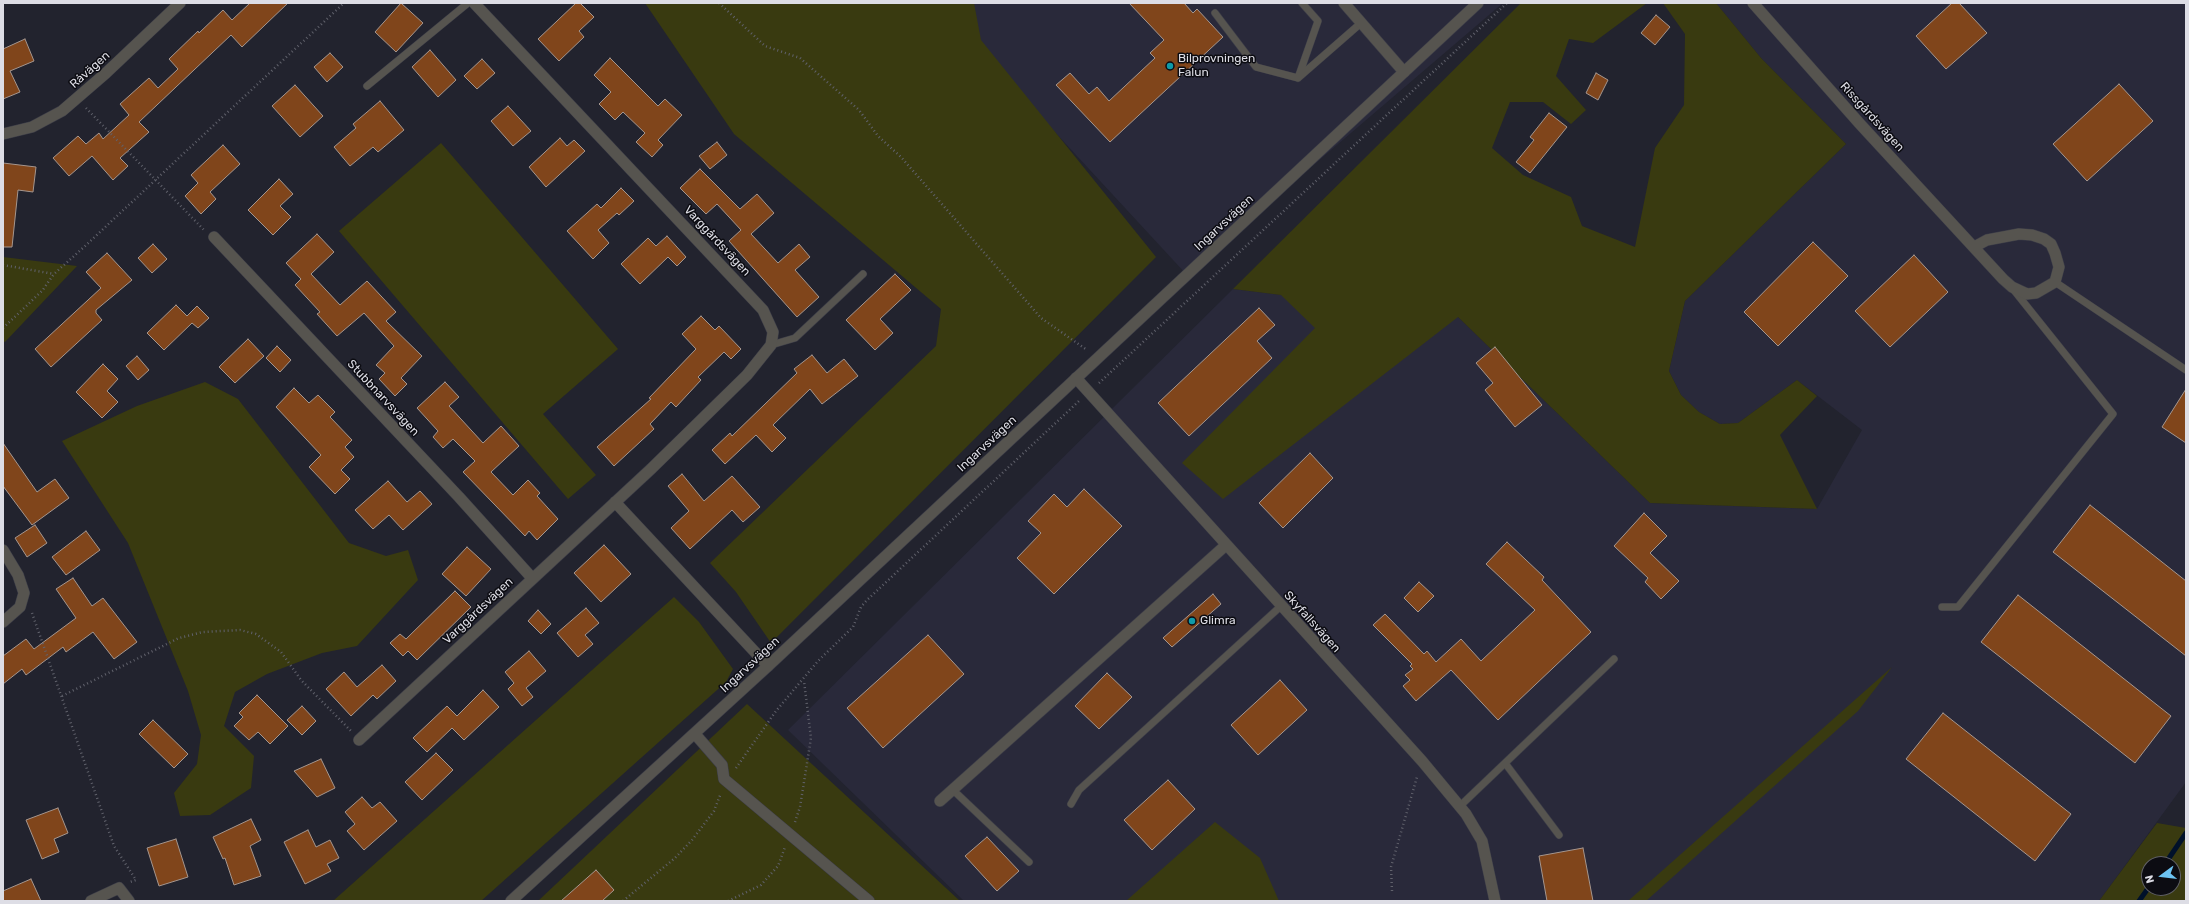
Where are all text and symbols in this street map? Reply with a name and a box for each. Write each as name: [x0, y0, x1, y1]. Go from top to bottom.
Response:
street label: Råvägen: [67, 48, 113, 92]
place label: Bilprovningen Falun: [1178, 52, 1255, 80]
marker: Bilprovningen Falun: [1165, 61, 1175, 71]
street label: Rissgårdsvägen: [1837, 79, 1907, 155]
street label: Ingarvsvägen: [1192, 192, 1256, 254]
street label: Varggårdsvägen: [681, 203, 753, 279]
street label: Stubbnarvsvägen: [344, 357, 422, 439]
street label: Ingarvsvägen: [955, 413, 1019, 475]
street label: Varggårdsvägen: [440, 575, 516, 647]
street label: Skyfallsvägen: [1281, 588, 1343, 656]
place label: Glimra: [1200, 614, 1236, 628]
marker: Glimra: [1187, 616, 1197, 626]
street label: Ingarvsvägen: [718, 634, 782, 696]
north arrow: [2141, 856, 2181, 896]
text: N: [2143, 873, 2157, 884]

